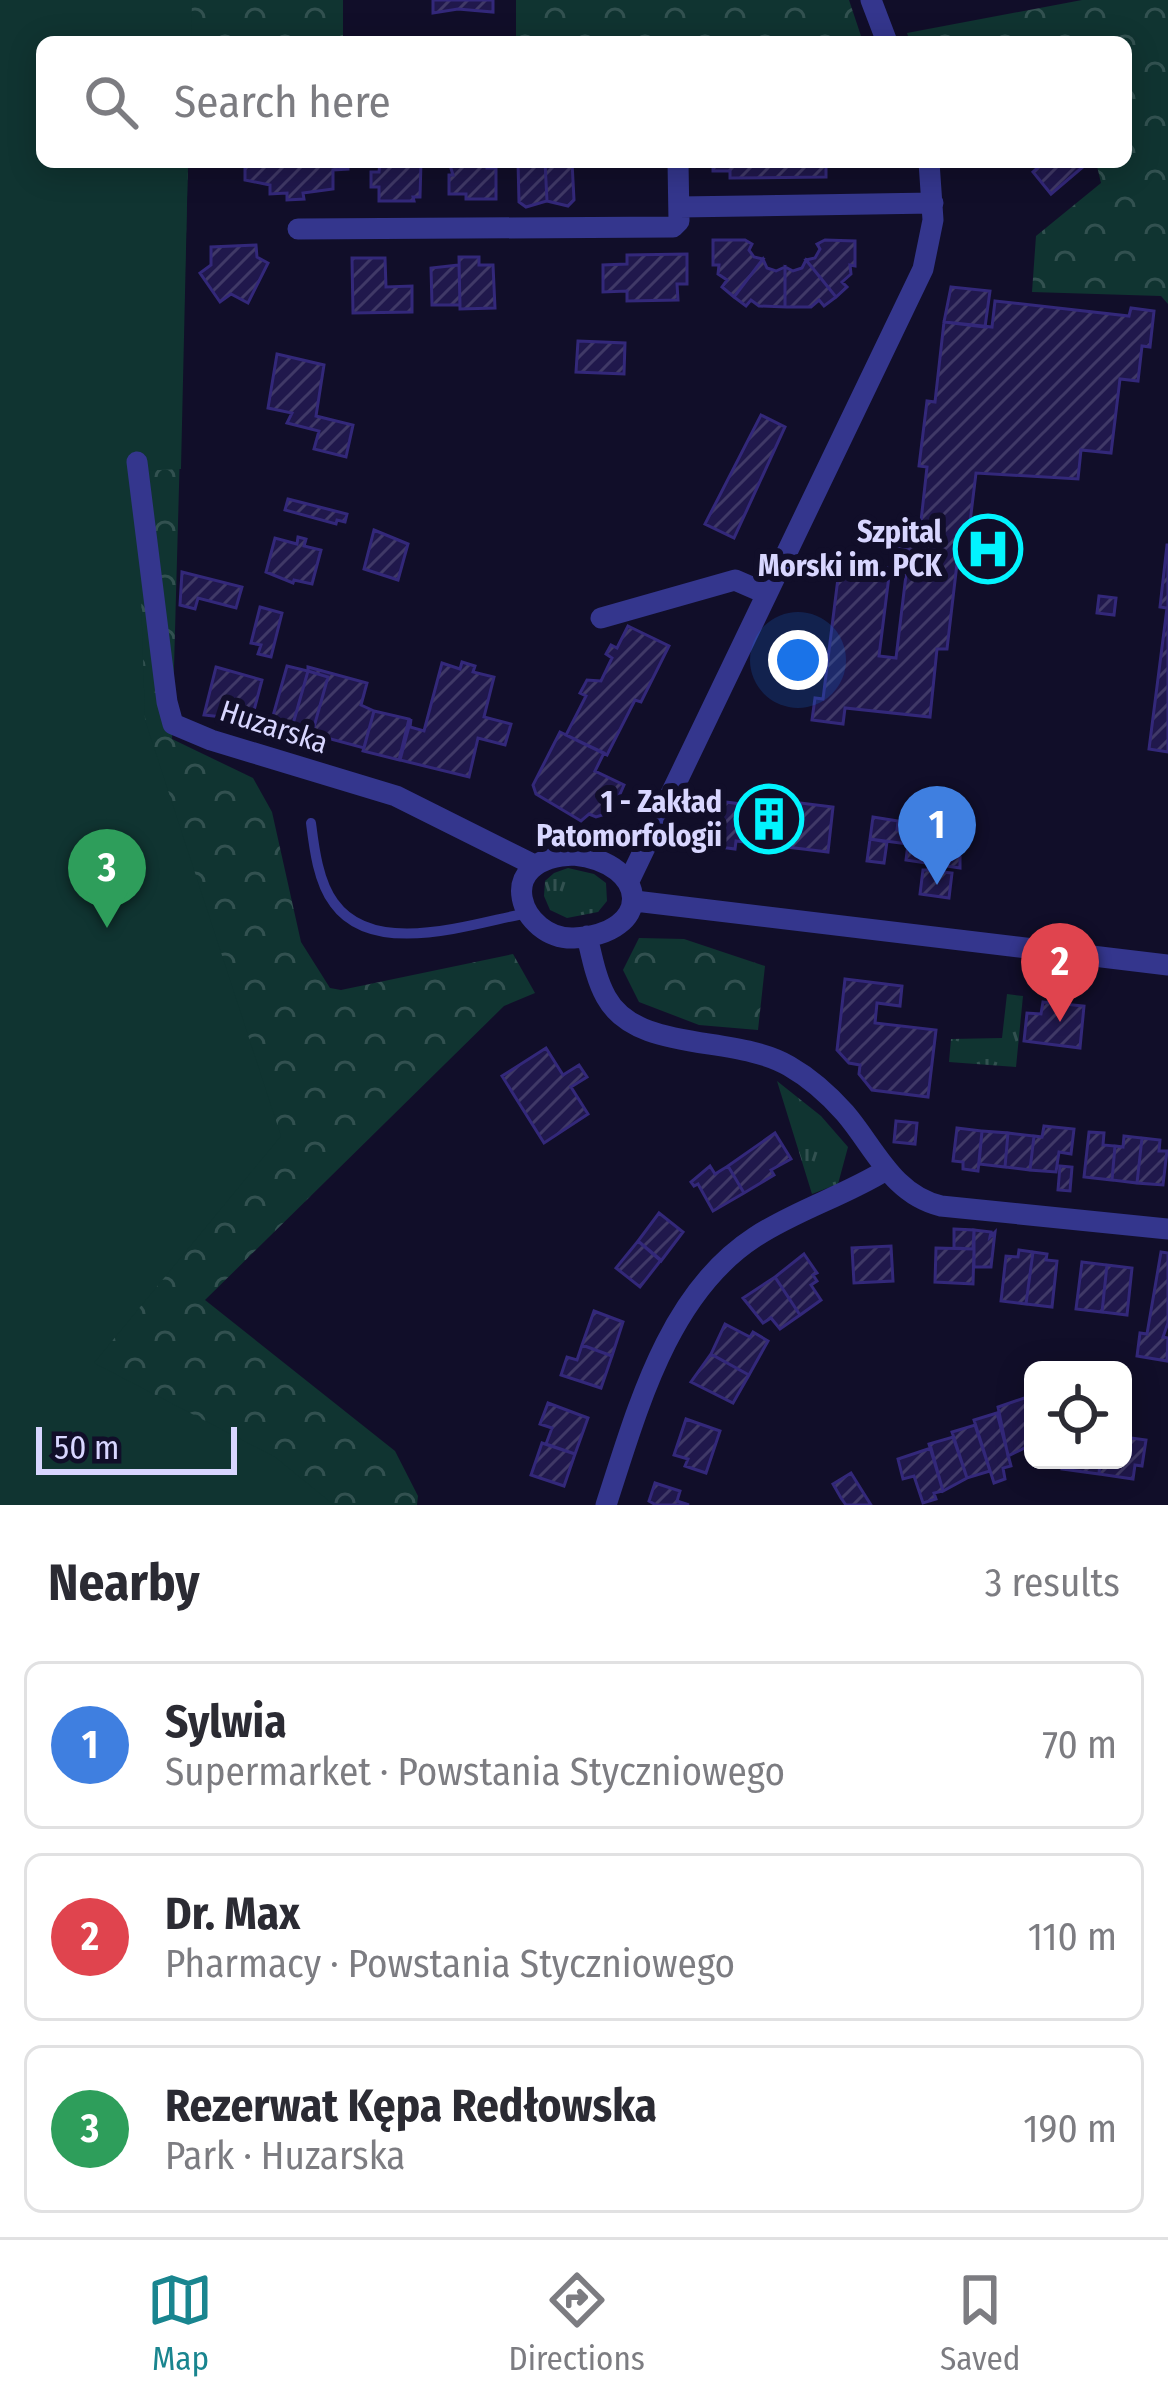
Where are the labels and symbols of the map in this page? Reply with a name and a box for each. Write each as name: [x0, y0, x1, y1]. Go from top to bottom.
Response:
place label: Szpital Morski im. PCK: [758, 514, 943, 584]
hospital icon: Szpital Morski im. PCK: [953, 514, 1023, 584]
your location: [768, 630, 828, 690]
street label: Huzarska: [216, 693, 332, 761]
place label: 1 - Zakład Patomorfologii: [536, 784, 722, 854]
building icon: 1 - Zakład Patomorfologii: [734, 784, 804, 854]
pin: 1: [898, 786, 976, 885]
pin: 3: [68, 829, 146, 928]
pin: 2: [1021, 923, 1099, 1022]
scale bar: [36, 1421, 237, 1474]

